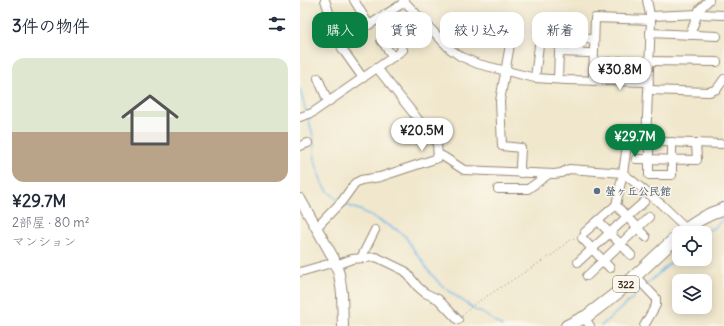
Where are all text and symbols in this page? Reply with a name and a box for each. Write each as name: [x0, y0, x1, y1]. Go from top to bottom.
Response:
chip: 購入: [312, 12, 368, 48]
chip: 賃貸: [376, 12, 432, 48]
chip: 絞り込み: [440, 12, 524, 48]
chip: 新着: [532, 12, 588, 48]
icon: filters: [266, 13, 288, 35]
text: 3件の物件: [12, 15, 90, 37]
pin: ¥30.8M: [587, 57, 653, 91]
text: ¥30.8M: [598, 61, 642, 78]
icon: home: [114, 84, 186, 156]
pin: ¥20.5M: [389, 118, 455, 152]
text: ¥20.5M: [400, 122, 444, 139]
pin: ¥29.7M: [602, 124, 668, 158]
text: ¥29.7M: [614, 128, 656, 145]
place label: 螢ヶ丘公民館: [605, 184, 671, 198]
marker: 螢ヶ丘公民館: [592, 186, 602, 196]
text: ¥29.7M: [12, 190, 66, 212]
text: 2部屋 · 80 m²: [12, 214, 90, 231]
map controls: [672, 226, 712, 314]
button: locate: [672, 226, 712, 266]
text: マンション: [12, 233, 76, 250]
button: layers: [672, 274, 712, 314]
road number: 322: [613, 276, 639, 292]

